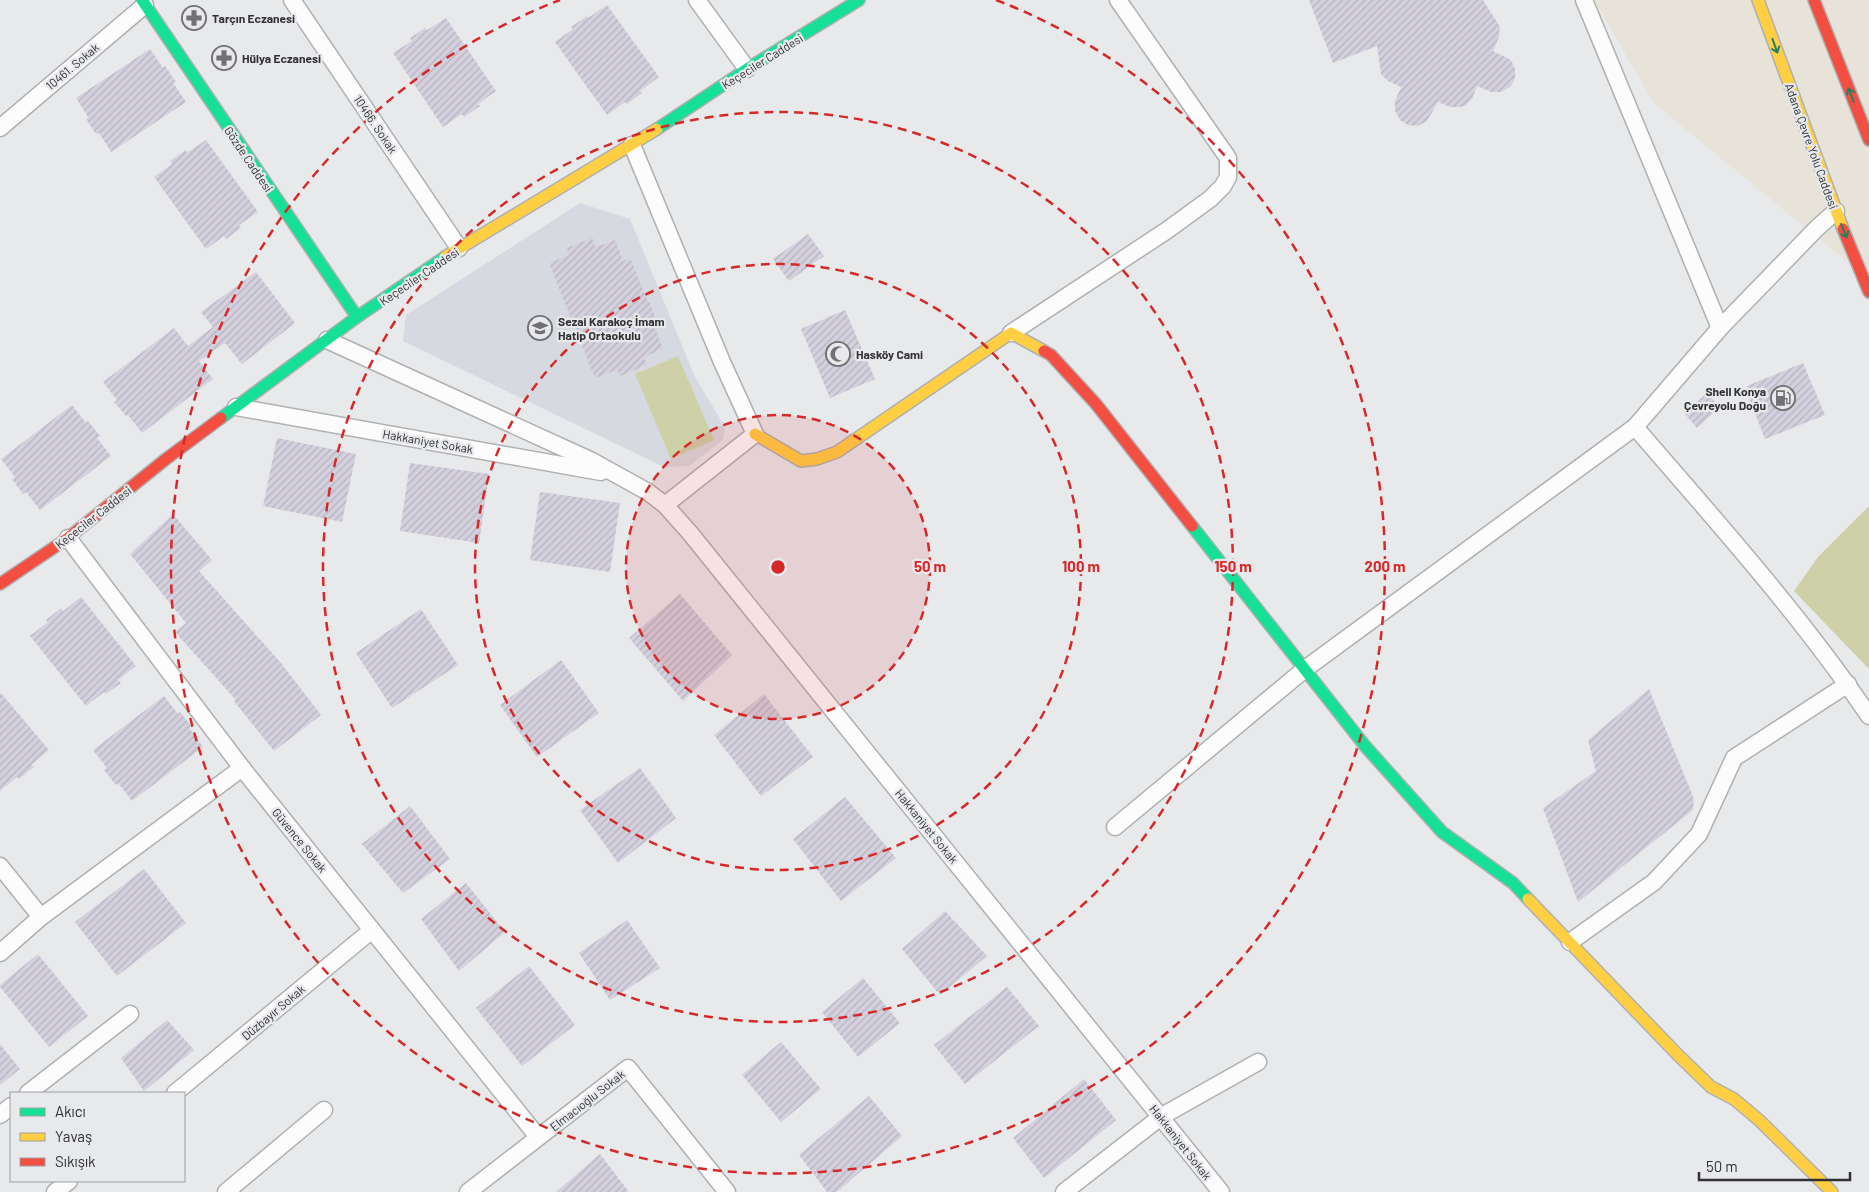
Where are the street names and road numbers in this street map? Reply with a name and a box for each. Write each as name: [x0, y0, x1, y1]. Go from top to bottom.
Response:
street label: Keçeciler Caddesi: [719, 30, 805, 92]
street label: 10461. Sokak: [43, 40, 101, 92]
street label: Adana Çevre Yolu Caddesi: [1783, 81, 1841, 211]
street label: 10466. Sokak: [351, 92, 401, 156]
street label: Gözde Caddesi: [222, 124, 276, 194]
street label: Keçeciler Caddesi: [377, 244, 461, 308]
street label: Hakkaniyet Sokak: [382, 426, 474, 456]
street label: Keçeciler Caddesi: [52, 483, 134, 551]
street label: Hakkaniyet Sokak: [893, 786, 961, 866]
street label: Güvence Sokak: [270, 805, 330, 875]
street label: Düzbayır Sokak: [239, 982, 307, 1042]
street label: Elmacıoğlu Sokak: [547, 1066, 627, 1134]
street label: Hakkaniyet Sokak: [1147, 1102, 1215, 1182]

